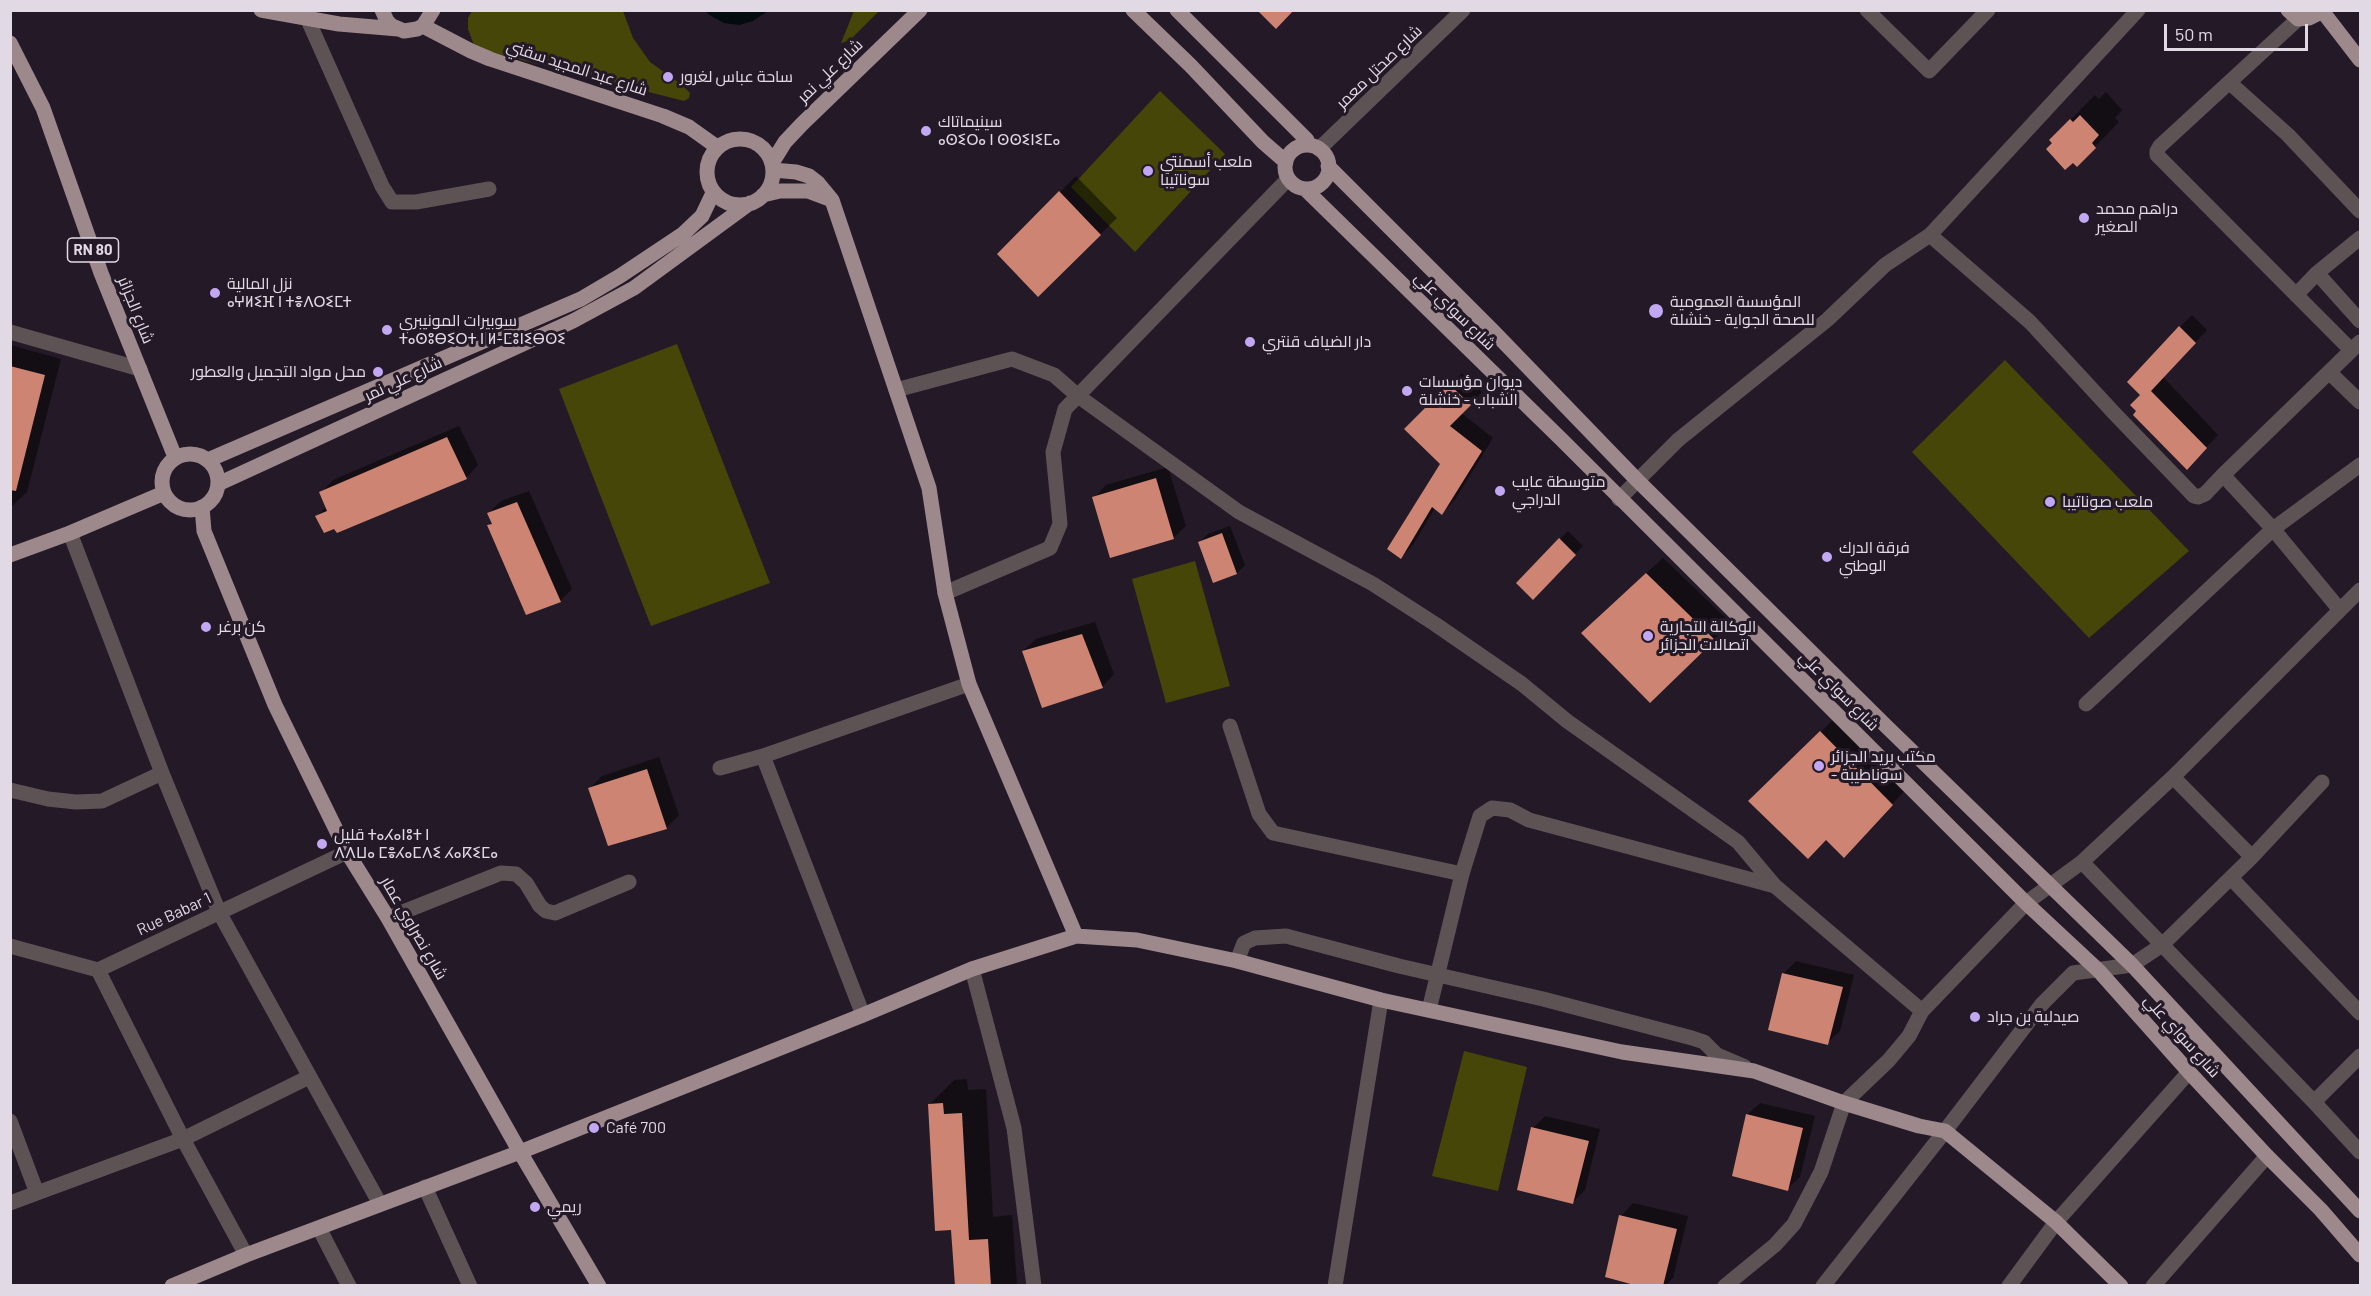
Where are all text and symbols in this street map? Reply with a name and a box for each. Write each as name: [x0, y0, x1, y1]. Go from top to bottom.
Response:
scale bar: [2167, 12, 2311, 50]
street label: شارع صحتل معمر: [1332, 21, 1426, 113]
text: 50 m: [2175, 23, 2213, 45]
street label: شارع علي نمر: [793, 35, 867, 107]
street label: شارع عبد المجيد سقني: [504, 36, 650, 100]
place label: ساحة عباس لغرور: [680, 67, 793, 87]
marker: ساحة عباس لغرور: [661, 70, 675, 84]
place label: سينيماتاك ⴰⵙⵉⵔⴰ ⵏ ⵙⵙⵉⵏⵉⵎⴰ: [938, 112, 1060, 150]
marker: سينيماتاك ⴰⵙⵉⵔⴰ ⵏ ⵙⵙⵉⵏⵉⵎⴰ: [919, 124, 933, 138]
place label: ملعب أسمنتي سوناتيبا: [1160, 152, 1252, 190]
marker: ملعب أسمنتي سوناتيبا: [1141, 164, 1155, 178]
place label: دراهم محمد الصغير: [2096, 199, 2178, 237]
marker: دراهم محمد الصغير: [2077, 211, 2091, 225]
road number: RN 80: [68, 238, 118, 262]
street label: شارع سواي علي: [1411, 268, 1499, 354]
street label: شارع الجزائر: [114, 274, 158, 346]
place label: نزل المالية ⴰⵖⵍⵉⴼ ⵏ ⵜⴻⴷⵔⵉⵎⵜ: [227, 274, 352, 312]
marker: نزل المالية ⴰⵖⵍⵉⴼ ⵏ ⵜⴻⴷⵔⵉⵎⵜ: [208, 286, 222, 300]
place label: المؤسسة العمومية للصحة الجواية - خنشلة: [1670, 292, 1815, 330]
marker: المؤسسة العمومية للصحة الجواية - خنشلة: [1647, 302, 1665, 320]
place label: سوبيرات المونيبري ⵜⴰⵙⵓⴱⵉⵔⵜ ⵏ ⵍ-ⵎⵓⵏⵉⴱⵔⵉ: [399, 311, 566, 349]
marker: سوبيرات المونيبري ⵜⴰⵙⵓⴱⵉⵔⵜ ⵏ ⵍ-ⵎⵓⵏⵉⴱⵔⵉ: [380, 323, 394, 337]
place label: دار الضياف قنتري: [1262, 332, 1371, 352]
marker: دار الضياف قنتري: [1243, 335, 1257, 349]
street label: شارع علي نمر: [361, 353, 445, 405]
place label: محل مواد التجميل والعطور: [191, 362, 366, 382]
marker: محل مواد التجميل والعطور: [371, 365, 385, 379]
place label: ديوان مؤسسات الشباب - خنشلة: [1419, 372, 1522, 410]
marker: ديوان مؤسسات الشباب - خنشلة: [1400, 384, 1414, 398]
place label: متوسطة عايب الدراجي: [1512, 472, 1605, 510]
marker: متوسطة عايب الدراجي: [1493, 484, 1507, 498]
place label: ملعب صوناتيبا: [2062, 492, 2153, 512]
marker: ملعب صوناتيبا: [2043, 495, 2057, 509]
place label: فرقة الدرك الوطني: [1839, 538, 1910, 576]
marker: فرقة الدرك الوطني: [1820, 550, 1834, 564]
place label: كن برغر: [218, 617, 266, 637]
place label: الوكالة التجارية اتصالات الجزائر: [1660, 617, 1756, 655]
marker: كن برغر: [199, 620, 213, 634]
marker: الوكالة التجارية اتصالات الجزائر: [1641, 629, 1655, 643]
street label: شارع سواي علي: [1795, 647, 1883, 735]
place label: مكتب بريد الجزائر - سوناطيبة: [1831, 747, 1936, 785]
marker: مكتب بريد الجزائر - سوناطيبة: [1812, 759, 1826, 773]
place label: قليل ⵜⴰⵃⴰⵏⵓⵜ ⵏ ⴷⴷⵡⴰ ⵎⴻⵃⴰⵎⴷⵉ ⵃⴰⴽⵉⵎⴰ: [334, 825, 498, 863]
marker: قليل ⵜⴰⵃⴰⵏⵓⵜ ⵏ ⴷⴷⵡⴰ ⵎⴻⵃⴰⵎⴷⵉ ⵃⴰⴽⵉⵎⴰ: [315, 837, 329, 851]
street label: شارع نصراوي عمار: [377, 873, 451, 983]
street label: Rue Babar 1: [134, 888, 214, 940]
street label: شارع سواي علي: [2140, 991, 2224, 1081]
place label: صيدلية بن جراد: [1987, 1007, 2079, 1027]
marker: صيدلية بن جراد: [1968, 1010, 1982, 1024]
place label: Café 700: [606, 1118, 666, 1138]
marker: Café 700: [587, 1121, 601, 1135]
place label: ريمي: [547, 1197, 582, 1217]
marker: ريمي: [528, 1200, 542, 1214]

